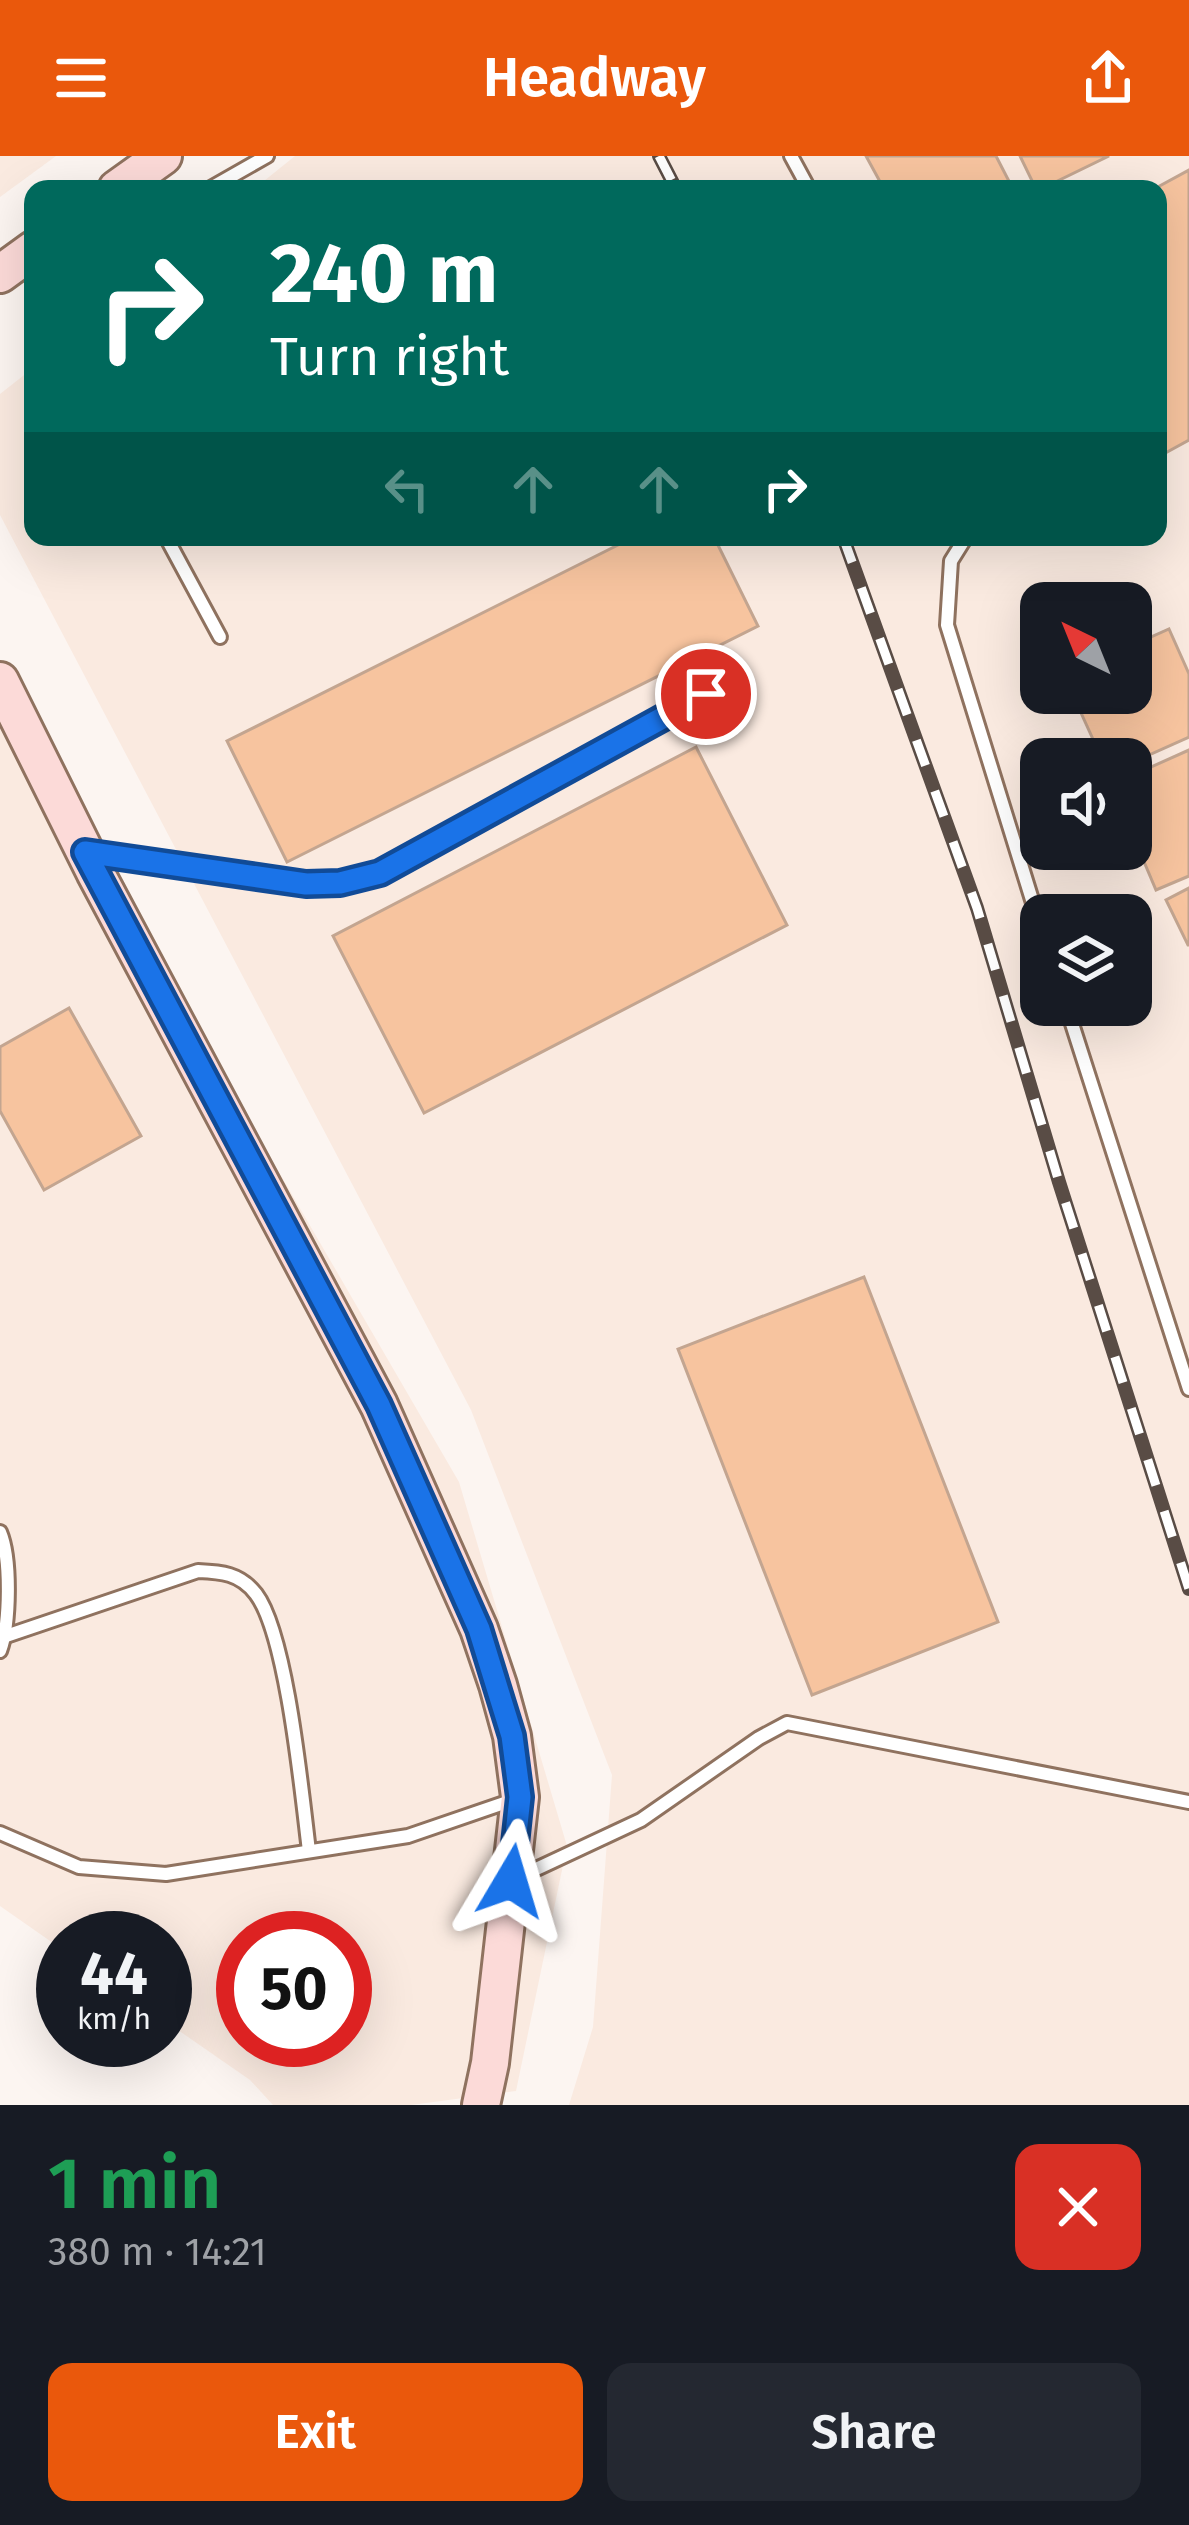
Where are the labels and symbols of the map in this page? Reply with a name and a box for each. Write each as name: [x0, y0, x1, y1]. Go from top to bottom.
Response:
north arrow: [1020, 582, 1152, 714]
pin: [655, 643, 757, 745]
position arrow: [448, 1818, 574, 1944]
speed limit sign: 50: [216, 1911, 372, 2067]

